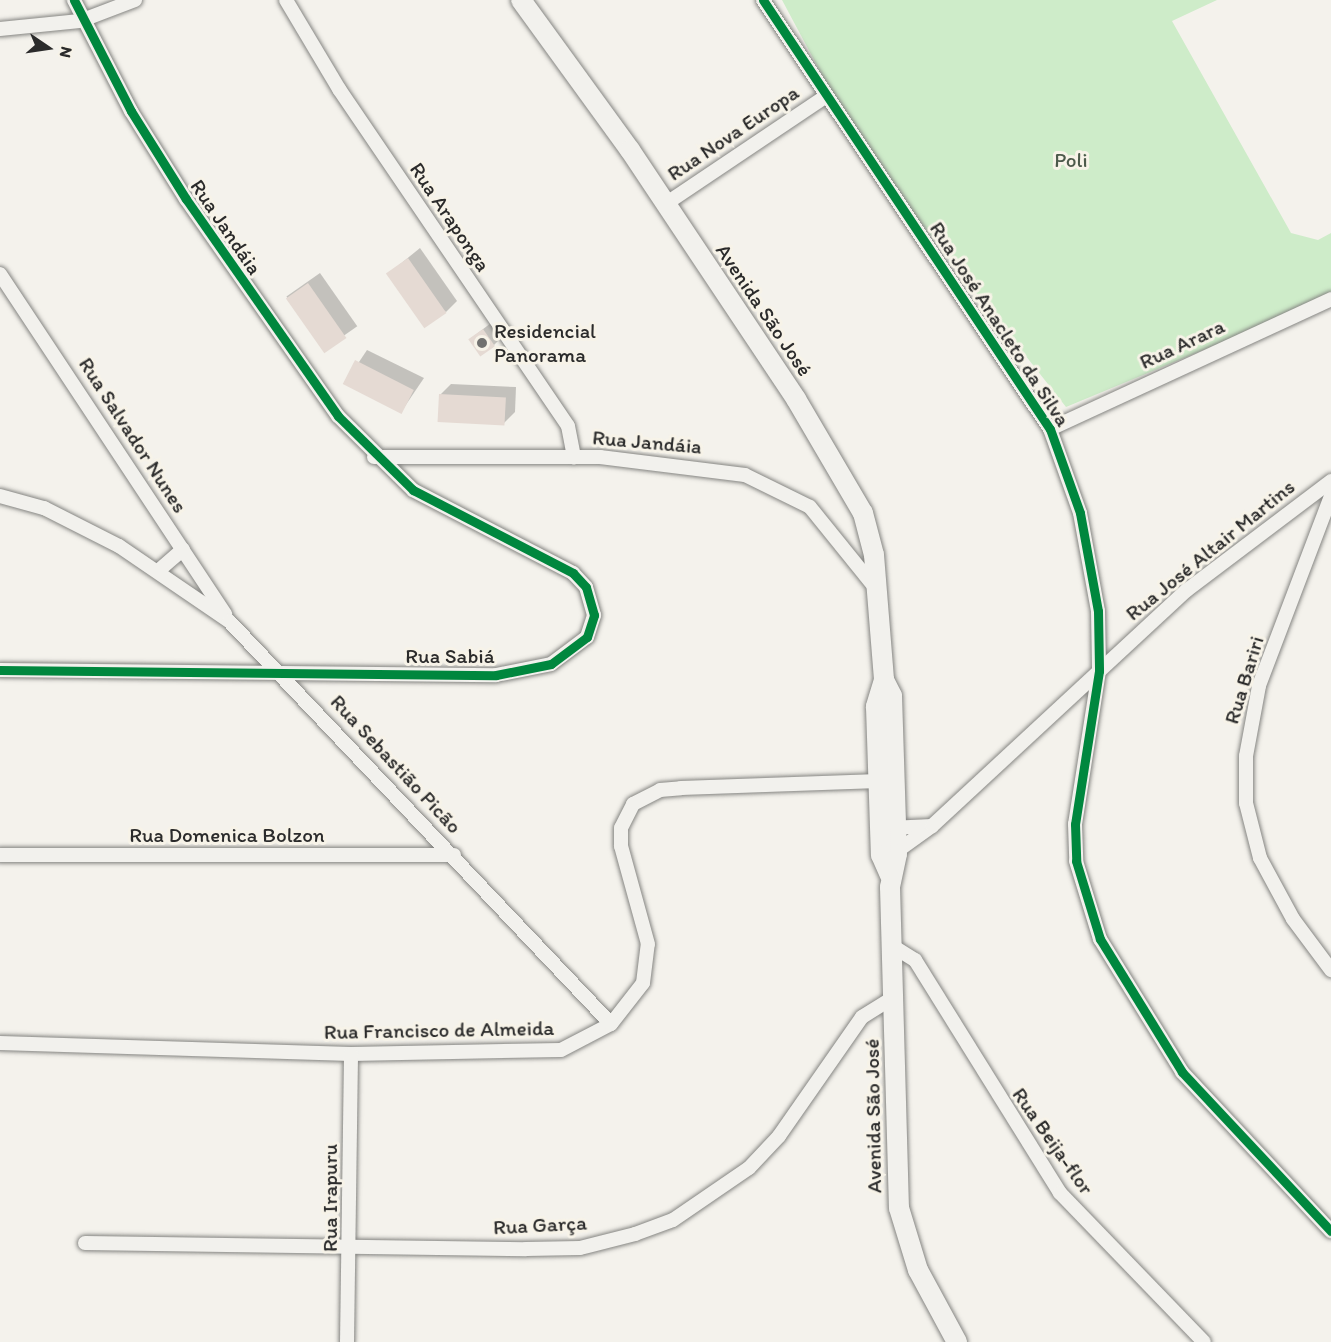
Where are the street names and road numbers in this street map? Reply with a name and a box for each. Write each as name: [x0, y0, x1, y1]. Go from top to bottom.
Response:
street label: Rua Nova Europa: [663, 80, 803, 186]
street label: Rua Araponga: [404, 157, 496, 277]
street label: Rua Jandáia: [185, 174, 267, 280]
street label: Rua José Anacleto da Silva: [924, 217, 1076, 431]
street label: Avenida São José: [710, 239, 818, 381]
street label: Rua Arara: [1136, 313, 1228, 375]
street label: Rua Salvador Nunes: [73, 353, 193, 517]
street label: Rua Jandáia: [591, 425, 703, 459]
street label: Rua José Altair Martins: [1120, 474, 1300, 626]
street label: Rua Bariri: [1219, 633, 1269, 727]
street label: Rua Sabiá: [405, 643, 495, 669]
street label: Rua Sebastião Picão: [325, 689, 467, 839]
street label: Rua Domenica Bolzon: [129, 822, 325, 848]
street label: Rua Francisco de Almeida: [324, 1015, 554, 1045]
street label: Avenida São José: [859, 1038, 887, 1194]
street label: Rua Beija-flor: [1007, 1082, 1099, 1200]
street label: Rua Irapuru: [317, 1144, 343, 1252]
street label: Rua Garça: [493, 1210, 587, 1240]

